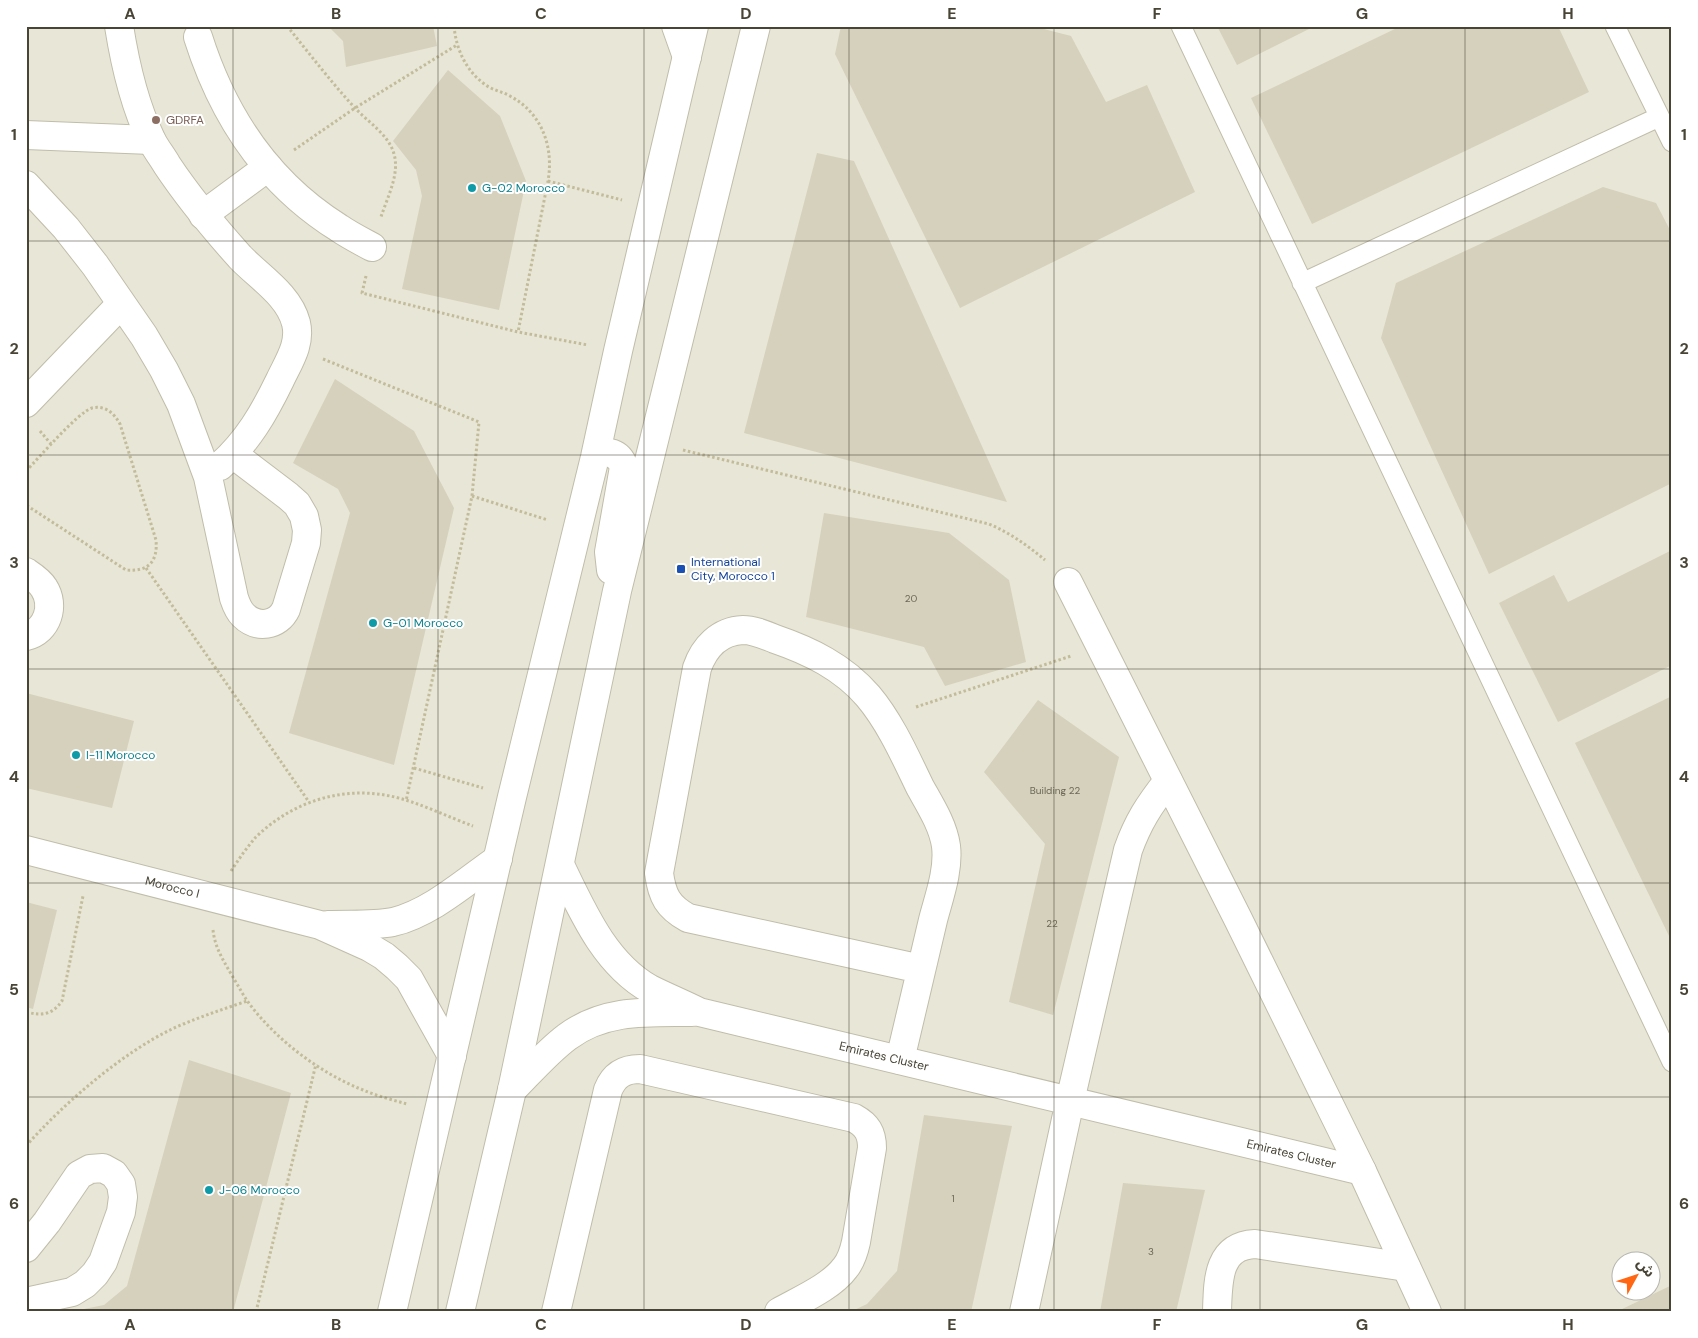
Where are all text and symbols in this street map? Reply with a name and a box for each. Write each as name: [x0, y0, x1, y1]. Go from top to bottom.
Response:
text: A: [124, 3, 136, 24]
text: B: [331, 3, 341, 24]
text: C: [535, 3, 547, 24]
text: D: [740, 3, 752, 24]
text: E: [947, 3, 957, 24]
text: F: [1153, 3, 1162, 24]
text: G: [1356, 3, 1368, 24]
text: H: [1562, 3, 1574, 24]
place label: GDRFA: [166, 112, 204, 128]
marker: GDRFA: [150, 114, 162, 126]
text: 1: [11, 124, 17, 145]
text: 1: [1681, 124, 1687, 145]
place label: G-02 Morocco: [482, 180, 565, 196]
marker: G-02 Morocco: [466, 182, 478, 194]
text: 2: [9, 338, 19, 359]
text: 2: [1679, 338, 1689, 359]
text: 3: [9, 552, 19, 573]
text: 3: [1679, 552, 1689, 573]
place label: International City, Morocco 1: [691, 554, 775, 584]
marker: International City, Morocco 1: [675, 563, 687, 575]
house number: 20: [905, 592, 917, 605]
place label: G-01 Morocco: [383, 615, 463, 631]
marker: G-01 Morocco: [367, 617, 379, 629]
place label: I-11 Morocco: [86, 747, 155, 763]
marker: I-11 Morocco: [70, 749, 82, 761]
text: 4: [9, 766, 19, 787]
text: 4: [1679, 766, 1689, 787]
house number: Building 22: [1030, 784, 1081, 797]
street label: Morocco I: [143, 873, 201, 902]
house number: 22: [1046, 917, 1058, 930]
text: 5: [9, 979, 19, 1000]
text: 5: [1679, 979, 1689, 1000]
street label: Emirates Cluster: [838, 1038, 931, 1075]
street label: Emirates Cluster: [1245, 1136, 1338, 1173]
place label: J-06 Morocco: [219, 1182, 300, 1198]
marker: J-06 Morocco: [203, 1184, 215, 1196]
house number: 1: [951, 1192, 955, 1205]
text: 6: [9, 1193, 19, 1214]
text: 6: [1679, 1193, 1689, 1214]
house number: 3: [1148, 1245, 1154, 1258]
north arrow: [1610, 1250, 1660, 1300]
text: ش: [1633, 1255, 1659, 1281]
text: A: [124, 1314, 136, 1335]
text: B: [331, 1314, 341, 1335]
text: C: [535, 1314, 547, 1335]
text: D: [740, 1314, 752, 1335]
text: E: [947, 1314, 957, 1335]
text: F: [1153, 1314, 1162, 1335]
text: G: [1356, 1314, 1368, 1335]
text: H: [1562, 1314, 1574, 1335]

